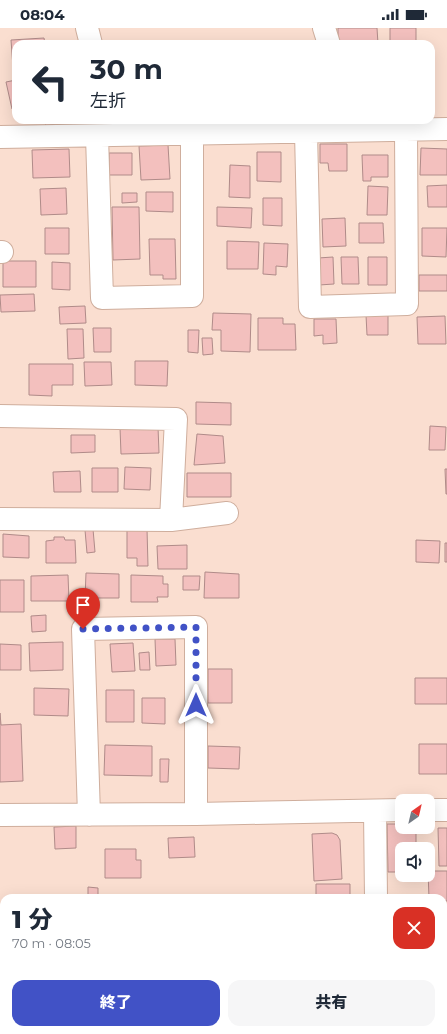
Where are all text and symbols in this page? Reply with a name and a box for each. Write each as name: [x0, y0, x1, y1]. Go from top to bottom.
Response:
text: 08:04: [20, 5, 65, 24]
text: 30 m: [90, 52, 163, 86]
icon: left: [24, 56, 76, 108]
text: 左折: [90, 90, 126, 112]
pin: [66, 588, 100, 629]
icon: arrive: [72, 594, 94, 616]
position arrow: [175, 684, 217, 726]
north arrow: [395, 794, 435, 834]
map controls: [395, 794, 435, 882]
button: sound: [395, 842, 435, 882]
text: 1 分: [12, 905, 53, 934]
button: close: [393, 907, 435, 949]
text: 70 m · 08:05: [12, 935, 91, 951]
button: 終了: [12, 980, 220, 1026]
button: 共有: [228, 980, 435, 1026]

